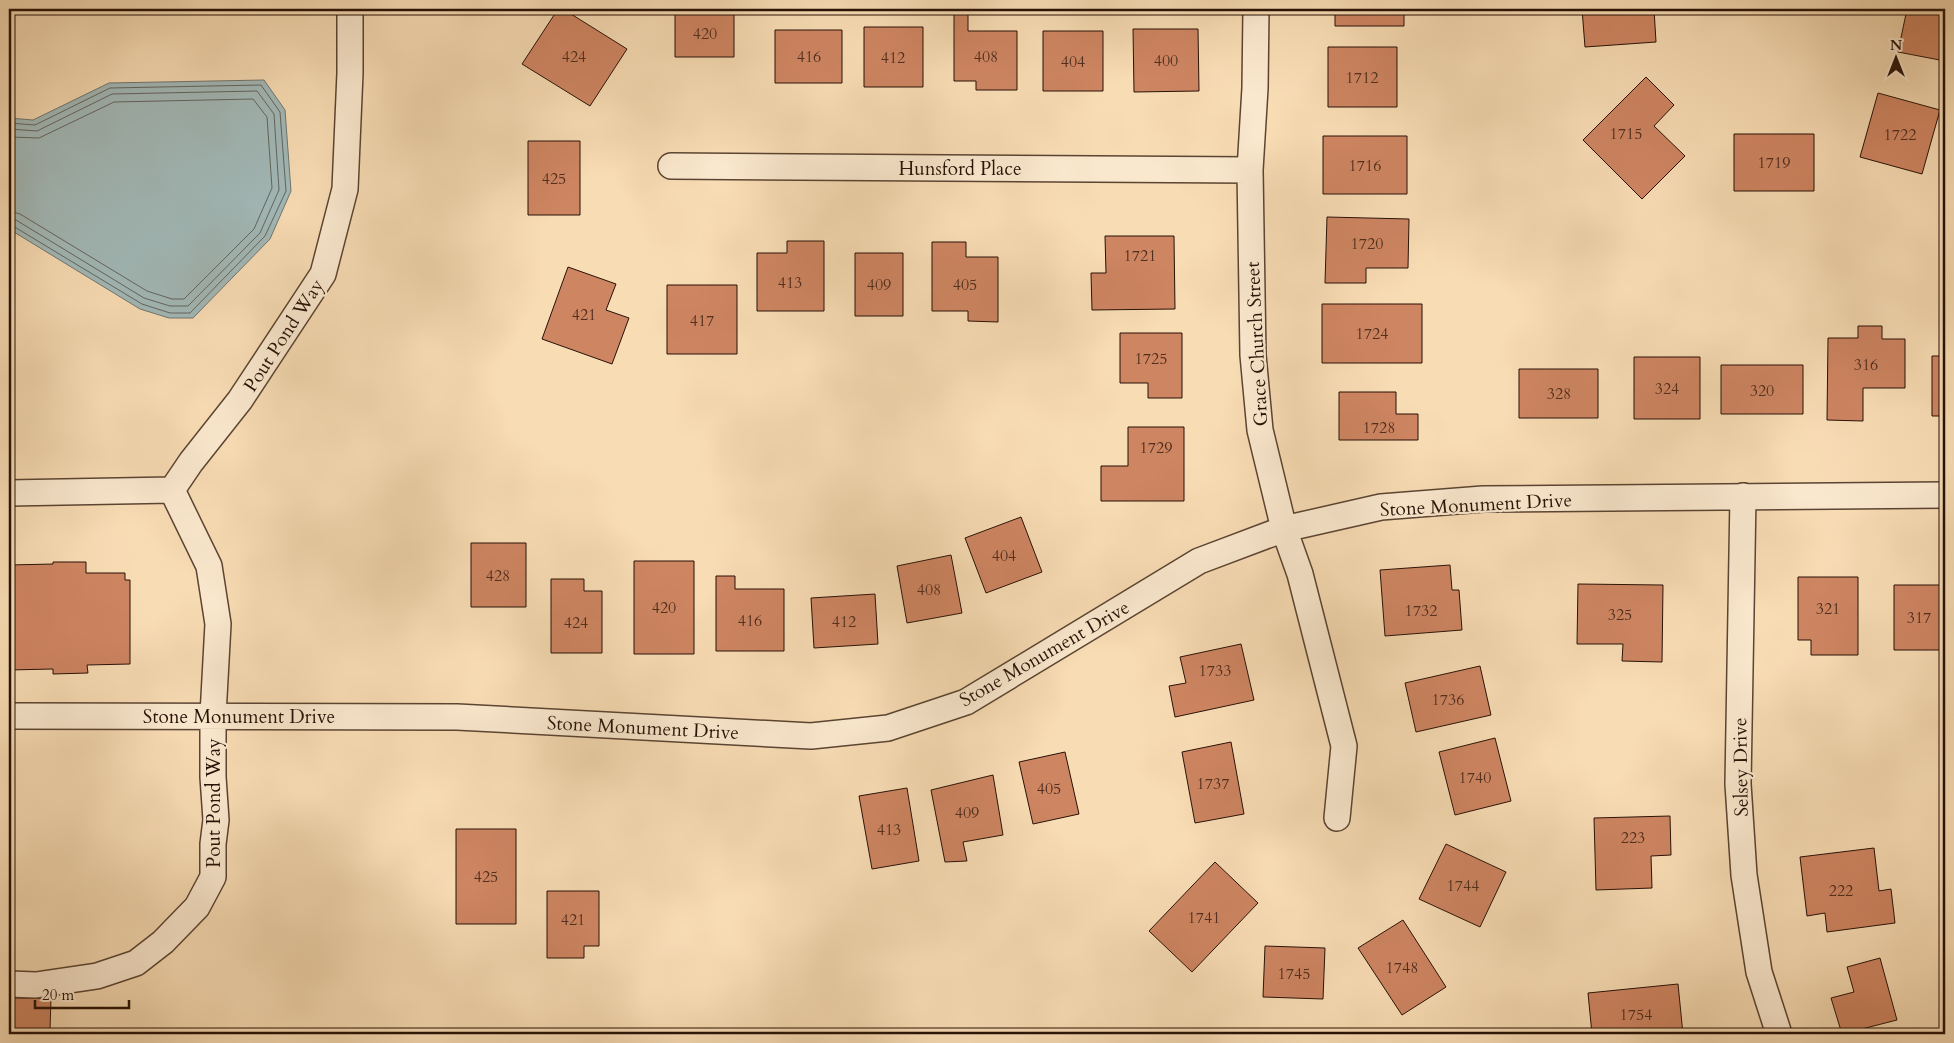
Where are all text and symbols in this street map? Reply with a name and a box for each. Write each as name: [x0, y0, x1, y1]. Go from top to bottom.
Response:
house number: 420: [693, 23, 717, 45]
north arrow: [1872, 32, 1922, 82]
text: N: [1890, 36, 1902, 55]
house number: 424: [562, 46, 586, 68]
house number: 416: [797, 46, 821, 68]
house number: 408: [974, 46, 998, 68]
house number: 412: [881, 47, 905, 69]
house number: 400: [1154, 50, 1178, 72]
house number: 404: [1061, 51, 1085, 73]
house number: 1712: [1346, 67, 1378, 89]
house number: 1715: [1610, 123, 1642, 145]
house number: 1722: [1884, 124, 1916, 146]
house number: 1719: [1758, 152, 1790, 174]
house number: 1716: [1349, 155, 1381, 177]
street label: Hunsford Place: [898, 156, 1022, 182]
house number: 425: [542, 168, 566, 190]
house number: 1720: [1351, 233, 1383, 255]
house number: 1721: [1124, 245, 1156, 267]
street label: Grace Church Street: [1240, 261, 1274, 427]
house number: 413: [778, 272, 802, 294]
street label: Pout Pond Way: [238, 274, 330, 397]
house number: 409: [867, 274, 891, 296]
house number: 405: [953, 274, 977, 296]
house number: 421: [572, 304, 596, 326]
house number: 417: [690, 310, 714, 332]
house number: 1724: [1356, 323, 1388, 345]
house number: 1725: [1135, 348, 1167, 370]
house number: 316: [1854, 354, 1878, 376]
house number: 324: [1655, 378, 1679, 400]
house number: 320: [1750, 380, 1774, 402]
house number: 328: [1547, 383, 1571, 405]
house number: 1728: [1363, 417, 1395, 439]
house number: 1729: [1140, 437, 1172, 459]
street label: Stone Monument Drive: [1379, 487, 1573, 523]
house number: 404: [992, 545, 1016, 567]
house number: 428: [486, 565, 510, 587]
house number: 408: [917, 579, 941, 601]
street label: Stone Monument Drive: [955, 595, 1134, 713]
house number: 420: [652, 597, 676, 619]
house number: 321: [1816, 598, 1840, 620]
house number: 1732: [1405, 600, 1437, 622]
house number: 325: [1608, 604, 1632, 626]
house number: 317: [1907, 607, 1931, 629]
house number: 416: [738, 610, 762, 632]
house number: 412: [832, 611, 856, 633]
house number: 424: [564, 612, 588, 634]
house number: 1733: [1199, 660, 1231, 682]
house number: 1736: [1432, 689, 1464, 711]
street label: Stone Monument Drive: [143, 704, 335, 730]
street label: Stone Monument Drive: [546, 710, 740, 746]
street label: Selsey Drive: [1727, 717, 1755, 817]
street label: Pout Pond Way: [201, 738, 227, 868]
house number: 1740: [1459, 767, 1491, 789]
house number: 1737: [1197, 773, 1229, 795]
house number: 405: [1037, 778, 1061, 800]
house number: 409: [955, 802, 979, 824]
house number: 413: [877, 819, 901, 841]
house number: 223: [1621, 827, 1645, 849]
house number: 425: [474, 866, 498, 888]
house number: 1744: [1447, 875, 1479, 897]
house number: 222: [1829, 880, 1853, 902]
house number: 1741: [1188, 907, 1220, 929]
house number: 421: [561, 909, 585, 931]
house number: 1748: [1386, 957, 1418, 979]
house number: 1745: [1278, 963, 1310, 985]
scale bar: [35, 978, 129, 1010]
text: 20 m: [42, 985, 74, 1005]
house number: 1754: [1620, 1004, 1652, 1026]

